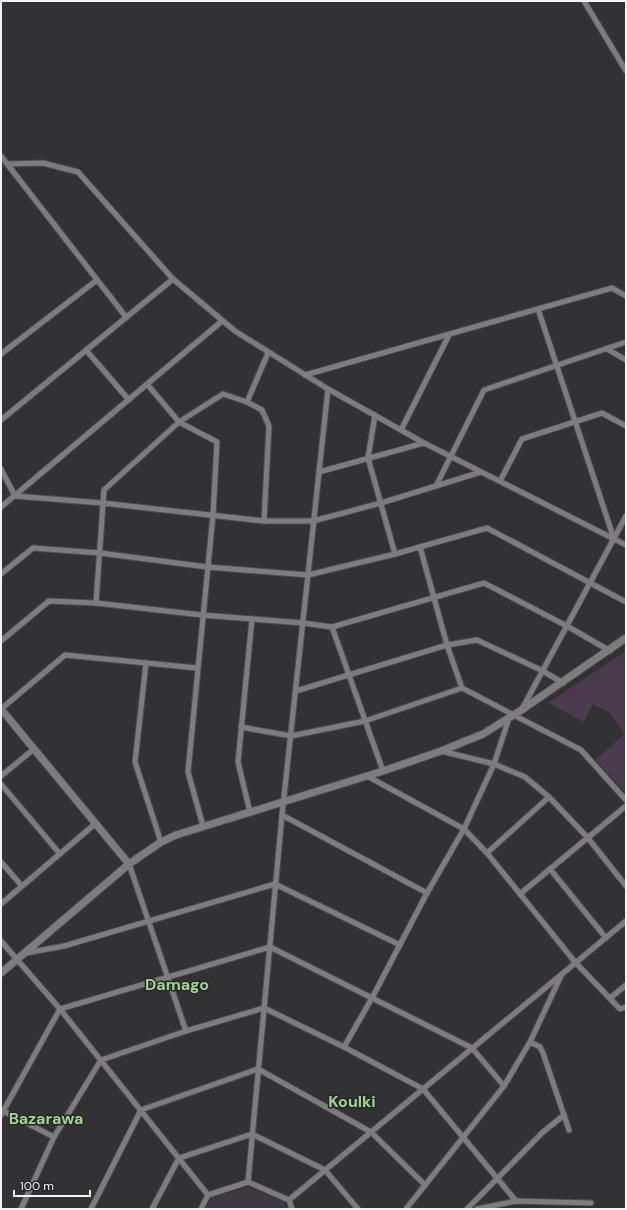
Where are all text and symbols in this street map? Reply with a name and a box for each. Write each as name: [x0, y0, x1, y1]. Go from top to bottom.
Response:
district label: Damago: [145, 974, 209, 995]
district label: Koulki: [328, 1091, 376, 1112]
district label: Bazarawa: [9, 1108, 83, 1129]
scale bar: [14, 1172, 90, 1198]
text: 100 m: [20, 1178, 54, 1194]

